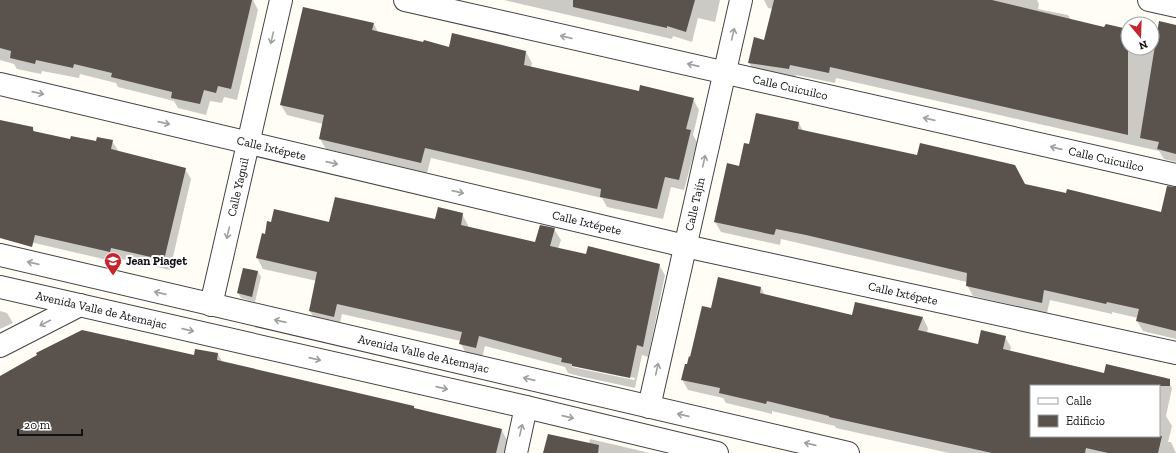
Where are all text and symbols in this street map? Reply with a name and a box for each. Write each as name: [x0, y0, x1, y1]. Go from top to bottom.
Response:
north arrow: [1120, 16, 1160, 56]
one-way arrow: [730, 28, 738, 41]
one-way arrow: [268, 31, 276, 44]
one-way arrow: [560, 32, 573, 40]
text: N: [1136, 37, 1149, 53]
one-way arrow: [687, 61, 700, 69]
street label: Calle Cuicuilco: [751, 72, 829, 103]
one-way arrow: [31, 89, 44, 97]
one-way arrow: [923, 114, 936, 122]
one-way arrow: [158, 120, 171, 127]
street label: Calle Ixtépete: [235, 133, 308, 163]
one-way arrow: [1050, 143, 1063, 151]
street label: Calle Cuicuilco: [1067, 144, 1145, 174]
one-way arrow: [701, 154, 709, 167]
street label: Calle Yaguil: [225, 156, 252, 218]
one-way arrow: [325, 159, 338, 167]
street label: Calle Tajín: [682, 176, 708, 232]
one-way arrow: [451, 189, 464, 197]
street label: Calle Ixtépete: [551, 208, 623, 238]
one-way arrow: [223, 226, 231, 239]
school or university icon: Jean Piaget: [103, 251, 123, 276]
place label: Jean Piaget: [126, 254, 187, 268]
one-way arrow: [27, 258, 40, 266]
street label: Calle Ixtépete: [867, 279, 939, 308]
street label: Avenida Valle de Atemajac: [34, 288, 169, 332]
one-way arrow: [154, 288, 167, 296]
one-way arrow: [274, 316, 287, 324]
one-way arrow: [39, 320, 51, 327]
one-way arrow: [181, 326, 194, 334]
street label: Avenida Valle de Atemajac: [357, 332, 491, 376]
one-way arrow: [308, 355, 321, 363]
one-way arrow: [654, 363, 662, 376]
one-way arrow: [523, 375, 536, 383]
one-way arrow: [435, 384, 448, 392]
legend: [1030, 385, 1160, 437]
text: Calle: [1066, 394, 1092, 408]
scale bar: [18, 411, 82, 437]
one-way arrow: [677, 411, 690, 419]
one-way arrow: [561, 414, 574, 422]
text: Edificio: [1066, 414, 1105, 428]
text: 20 m: [24, 418, 51, 432]
one-way arrow: [517, 424, 525, 437]
one-way arrow: [804, 440, 817, 448]

